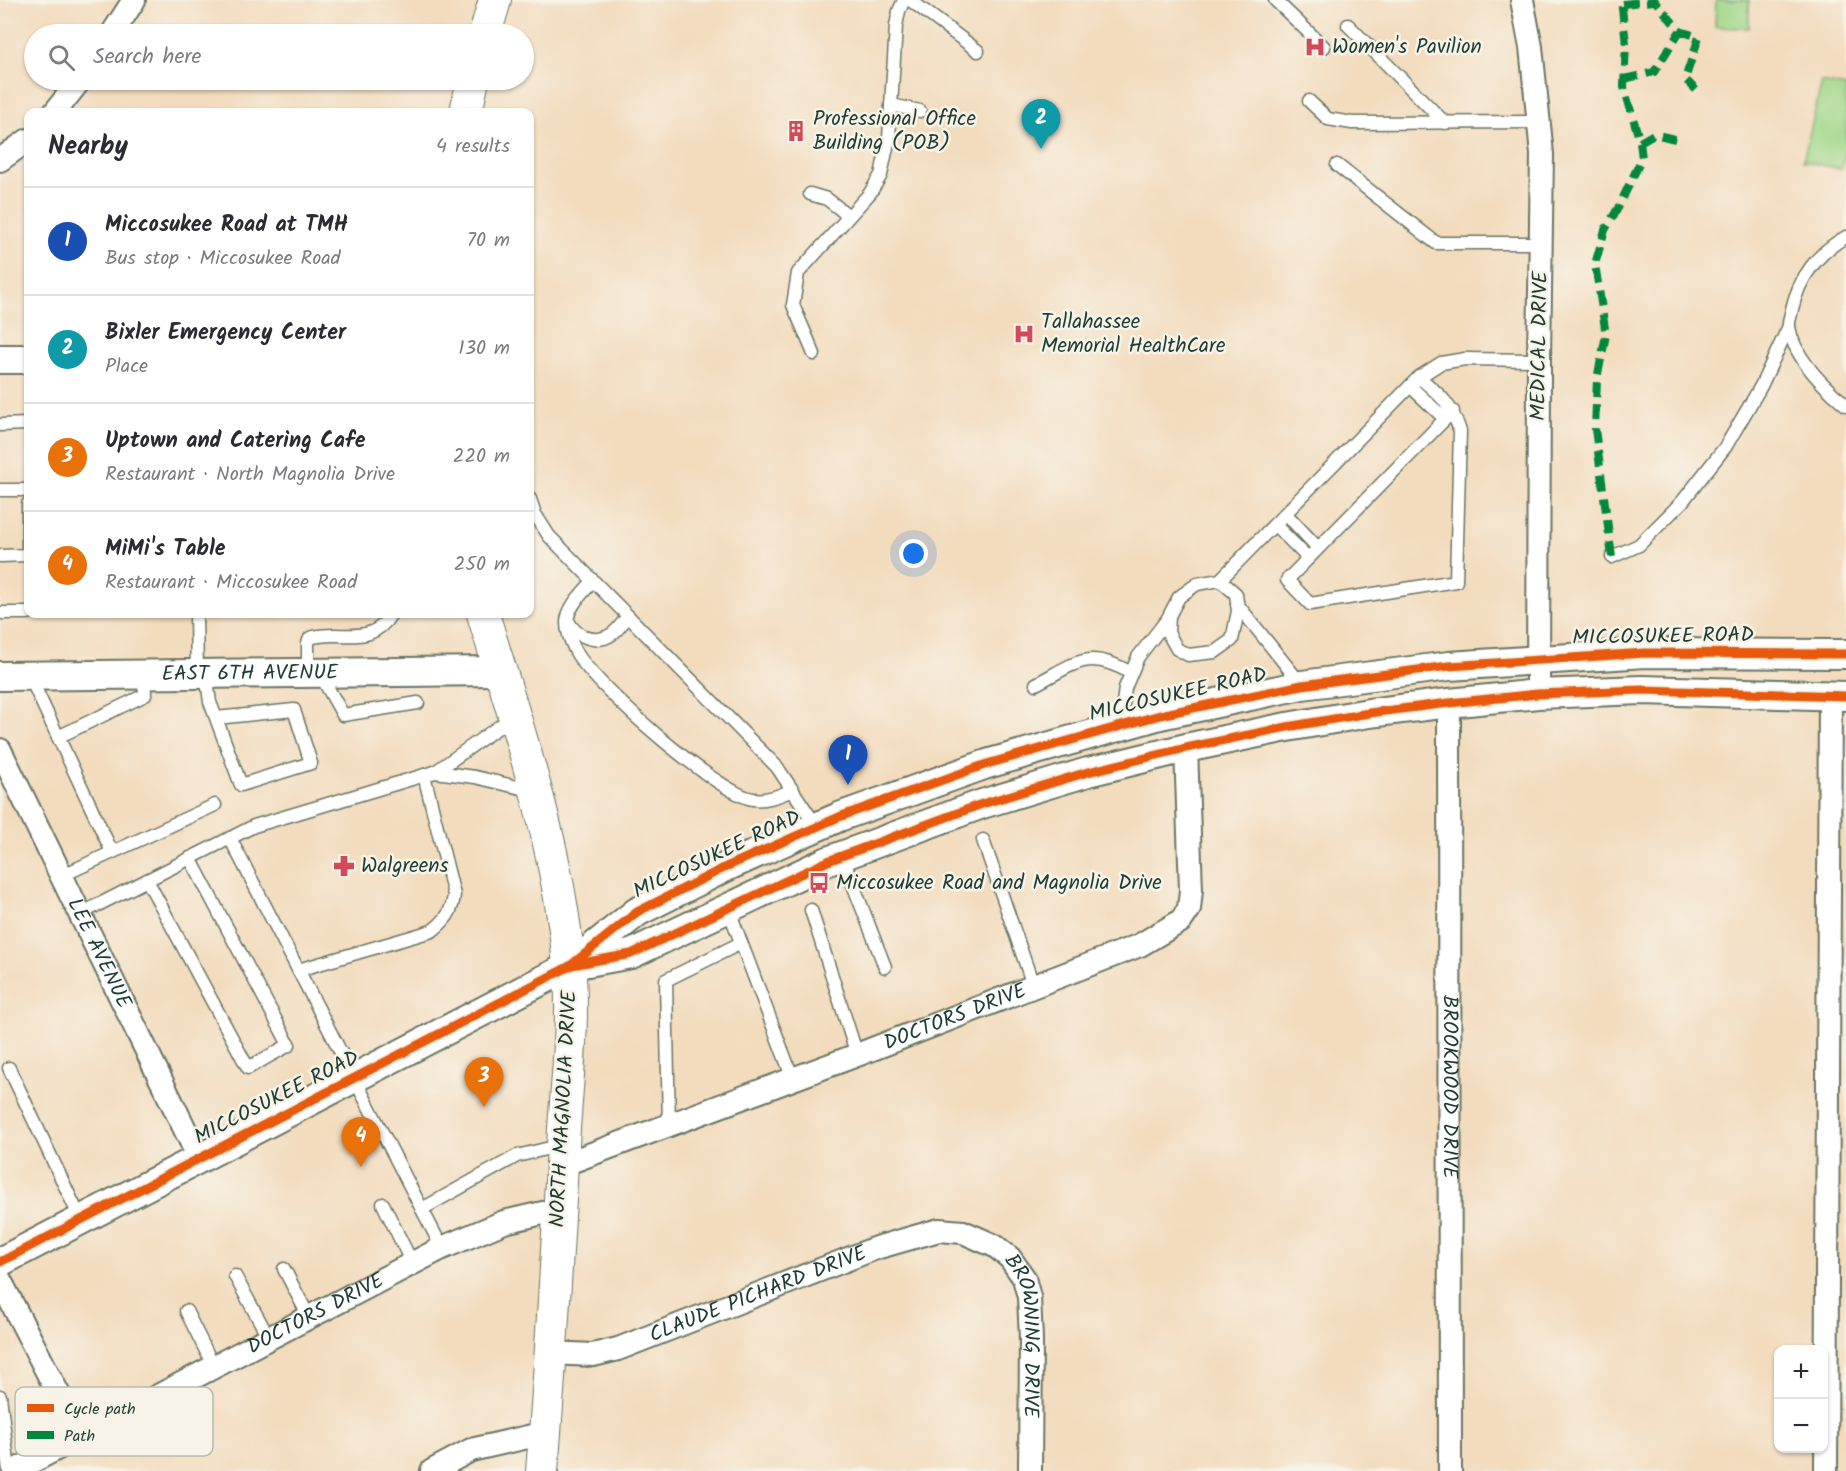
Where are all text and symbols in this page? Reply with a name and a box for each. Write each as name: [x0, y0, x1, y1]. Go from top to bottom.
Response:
search box: [24, 24, 534, 90]
place label: Women's Pavilion: [1332, 31, 1482, 64]
hospital icon: Women's Pavilion: [1303, 35, 1327, 59]
text: Search here: [93, 40, 201, 75]
icon: search: [45, 41, 78, 74]
pin: 2: [1022, 100, 1060, 149]
place label: Professional Office Building (POB): [813, 103, 976, 160]
building icon: Professional Office Building (POB): [784, 119, 808, 143]
text: Nearby: [48, 126, 128, 168]
text: 4 results: [436, 131, 510, 163]
text: Miccosukee Road at TMH: [105, 208, 348, 243]
text: 1: [64, 225, 71, 257]
text: 70 m: [467, 225, 510, 257]
text: Bus stop · Miccosukee Road: [105, 243, 341, 275]
street label: MEDICAL DRIVE: [1522, 270, 1558, 421]
place label: Tallahassee Memorial HealthCare: [1041, 306, 1226, 363]
text: Bixler Emergency Center: [105, 316, 346, 351]
hospital icon: Tallahassee Memorial HealthCare: [1012, 322, 1036, 346]
text: 2: [62, 333, 73, 365]
text: 130 m: [458, 333, 510, 365]
text: Place: [105, 351, 148, 383]
text: Uptown and Catering Cafe: [105, 424, 365, 459]
text: 3: [62, 441, 73, 473]
text: 220 m: [453, 441, 510, 473]
text: Restaurant · North Magnolia Drive: [105, 459, 395, 491]
text: MiMi's Table: [105, 532, 226, 567]
your location: [899, 539, 928, 568]
text: 4: [62, 549, 73, 581]
text: 250 m: [454, 549, 510, 581]
text: Restaurant · Miccosukee Road: [105, 567, 357, 599]
street label: MICCOSUKEE ROAD: [1572, 619, 1754, 655]
street label: EAST 6TH AVENUE: [161, 656, 339, 691]
street label: MICCOSUKEE ROAD: [1086, 658, 1270, 732]
pin: 1: [828, 736, 868, 785]
street label: MICCOSUKEE ROAD: [628, 802, 806, 908]
place label: Walgreens: [361, 850, 448, 883]
pharmacy icon: Walgreens: [332, 854, 356, 878]
place label: Miccosukee Road and Magnolia Drive: [836, 867, 1162, 900]
bus stop icon: Miccosukee Road and Magnolia Drive: [807, 871, 831, 895]
street label: LEE AVENUE: [58, 892, 140, 1015]
street label: DOCTORS DRIVE: [879, 974, 1032, 1060]
street label: NORTH MAGNOLIA DRIVE: [541, 989, 587, 1228]
street label: BROOKWOOD DRIVE: [1433, 995, 1466, 1180]
street label: MICCOSUKEE ROAD: [189, 1042, 365, 1154]
pin: 3: [464, 1058, 504, 1107]
pin: 4: [342, 1118, 380, 1167]
street label: CLAUDE PICHARD DRIVE: [644, 1236, 872, 1352]
street label: BROWNING DRIVE: [995, 1247, 1048, 1419]
street label: DOCTORS DRIVE: [241, 1264, 391, 1363]
map controls: [1774, 1345, 1828, 1453]
button: +: [1774, 1345, 1828, 1399]
legend: [15, 1387, 213, 1456]
text: Cycle path: [64, 1397, 136, 1422]
button: −: [1774, 1399, 1828, 1453]
text: Path: [64, 1424, 95, 1449]

